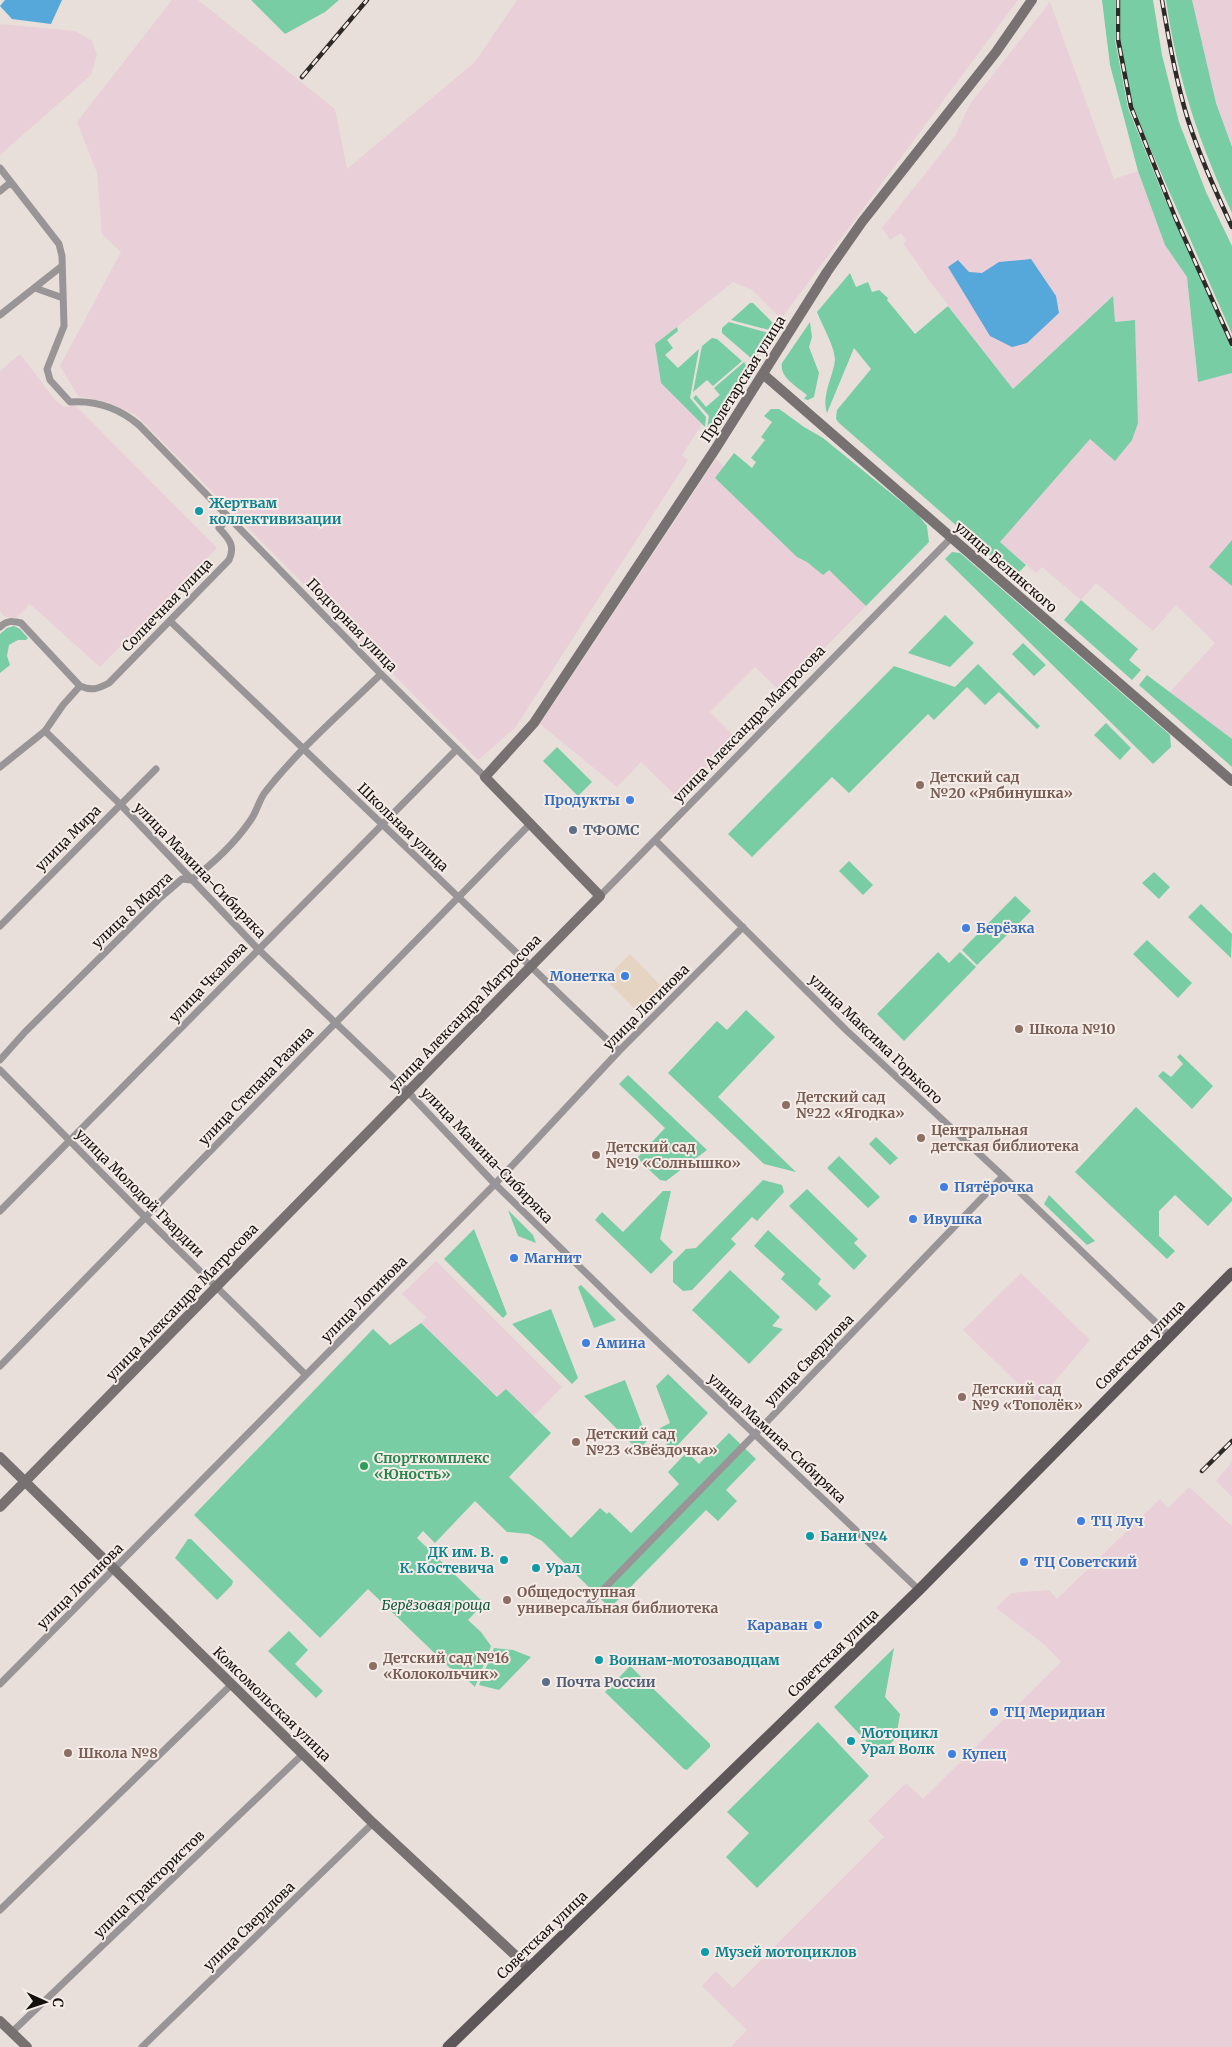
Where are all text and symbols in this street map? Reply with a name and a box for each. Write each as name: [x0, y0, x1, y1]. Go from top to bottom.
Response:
street label: Пролетарская улица: [697, 312, 790, 446]
place label: Жертвам коллективизации: [209, 494, 342, 528]
marker: Жертвам коллективизации: [193, 505, 205, 517]
street label: улица Белинского: [951, 518, 1061, 616]
street label: Солнечная улица: [118, 554, 217, 655]
street label: Подгорная улица: [303, 574, 402, 676]
street label: улица Александра Матросова: [669, 641, 829, 806]
place label: Детский сад №20 «Рябинушка»: [930, 768, 1073, 802]
street label: Школьная улица: [354, 779, 453, 875]
marker: Детский сад №20 «Рябинушка»: [914, 779, 926, 791]
place label: Продукты: [544, 791, 620, 809]
marker: Продукты: [624, 794, 636, 806]
street label: улица Мамина-Сибиряка: [130, 798, 270, 942]
street label: улица Мира: [31, 801, 105, 875]
place label: ТФОМС: [583, 821, 640, 839]
marker: ТФОМС: [567, 824, 579, 836]
street label: улица 8 Марта: [88, 868, 176, 952]
place label: Берёзка: [976, 919, 1035, 937]
marker: Берёзка: [960, 922, 972, 934]
street label: улица Александра Матросова: [385, 930, 545, 1095]
street label: улица Чкалова: [165, 938, 251, 1026]
street label: улица Логинова: [599, 960, 693, 1054]
place label: Монетка: [550, 967, 615, 985]
marker: Монетка: [619, 970, 631, 982]
street label: улица Максима Горького: [805, 970, 947, 1108]
place label: Школа №10: [1029, 1020, 1115, 1038]
street label: улица Степана Разина: [195, 1023, 318, 1149]
marker: Школа №10: [1013, 1023, 1025, 1035]
street label: улица Мамина-Сибиряка: [417, 1083, 557, 1227]
place label: Детский сад №22 «Ягодка»: [796, 1088, 905, 1122]
marker: Детский сад №22 «Ягодка»: [780, 1099, 792, 1111]
place label: Центральная детская библиотека: [930, 1121, 1079, 1155]
street label: улица Молодой Гвардии: [72, 1125, 208, 1261]
marker: Центральная детская библиотека: [915, 1132, 927, 1144]
place label: Детский сад №19 «Солнышко»: [606, 1138, 741, 1172]
marker: Детский сад №19 «Солнышко»: [590, 1149, 602, 1161]
place label: Пятёрочка: [954, 1178, 1034, 1196]
marker: Пятёрочка: [938, 1181, 950, 1193]
place label: Ивушка: [923, 1210, 982, 1228]
marker: Ивушка: [907, 1213, 919, 1225]
street label: улица Александра Матросова: [102, 1219, 262, 1384]
place label: Магнит: [524, 1249, 582, 1267]
street label: улица Логинова: [317, 1252, 411, 1346]
marker: Магнит: [508, 1252, 520, 1264]
street label: Советская улица: [1091, 1296, 1189, 1394]
street label: улица Свердлова: [761, 1310, 858, 1410]
place label: Амина: [595, 1334, 646, 1352]
marker: Амина: [580, 1337, 592, 1349]
street label: улица Мамина-Сибиряка: [704, 1369, 850, 1507]
place label: Детский сад №9 «Тополёк»: [972, 1380, 1083, 1414]
marker: Детский сад №9 «Тополёк»: [956, 1391, 968, 1403]
place label: Детский сад №23 «Звёздочка»: [586, 1425, 718, 1459]
marker: Детский сад №23 «Звёздочка»: [570, 1436, 582, 1448]
place label: Спорткомплекс «Юность»: [374, 1449, 489, 1483]
marker: Спорткомплекс «Юность»: [358, 1460, 370, 1472]
place label: ТЦ Луч: [1091, 1512, 1143, 1530]
marker: ТЦ Луч: [1075, 1515, 1087, 1527]
place label: Бани №4: [820, 1527, 888, 1545]
marker: Бани №4: [804, 1530, 816, 1542]
street label: улица Логинова: [33, 1539, 127, 1633]
place label: ДК им. В. К. Костевича: [399, 1543, 494, 1577]
place label: ТЦ Советский: [1034, 1553, 1137, 1571]
marker: ДК им. В. К. Костевича: [498, 1554, 510, 1566]
marker: ТЦ Советский: [1018, 1556, 1030, 1568]
place label: Урал: [545, 1559, 580, 1577]
marker: Урал: [530, 1562, 542, 1574]
place label: Общедоступная универсальная библиотека: [517, 1583, 719, 1617]
marker: Общедоступная универсальная библиотека: [501, 1594, 513, 1606]
park label: Берёзовая роща: [381, 1596, 491, 1614]
street label: Советская улица: [784, 1605, 883, 1701]
place label: Караван: [747, 1616, 808, 1634]
marker: Караван: [812, 1619, 824, 1631]
street label: Комсомольская улица: [209, 1643, 335, 1766]
place label: Детский сад №16 «Колокольчик»: [383, 1649, 509, 1683]
place label: Воинам-мотозаводцам: [609, 1651, 780, 1669]
marker: Воинам-мотозаводцам: [593, 1654, 605, 1666]
marker: Детский сад №16 «Колокольчик»: [367, 1660, 379, 1672]
place label: Почта России: [556, 1673, 656, 1691]
marker: Почта России: [540, 1676, 552, 1688]
place label: ТЦ Меридиан: [1004, 1703, 1105, 1721]
marker: ТЦ Меридиан: [988, 1706, 1000, 1718]
place label: Мотоцикл Урал Волк: [860, 1724, 939, 1758]
marker: Мотоцикл Урал Волк: [845, 1735, 857, 1747]
place label: Школа №8: [78, 1744, 158, 1762]
place label: Купец: [962, 1745, 1007, 1763]
marker: Школа №8: [62, 1747, 74, 1759]
marker: Купец: [946, 1748, 958, 1760]
street label: улица Трактористов: [90, 1826, 208, 1942]
street label: улица Свердлова: [199, 1877, 299, 1974]
street label: Советская улица: [493, 1887, 592, 1983]
place label: Музей мотоциклов: [715, 1943, 857, 1961]
marker: Музей мотоциклов: [699, 1946, 711, 1958]
north arrow: [20, 1977, 70, 2027]
text: С: [49, 1998, 67, 2008]

